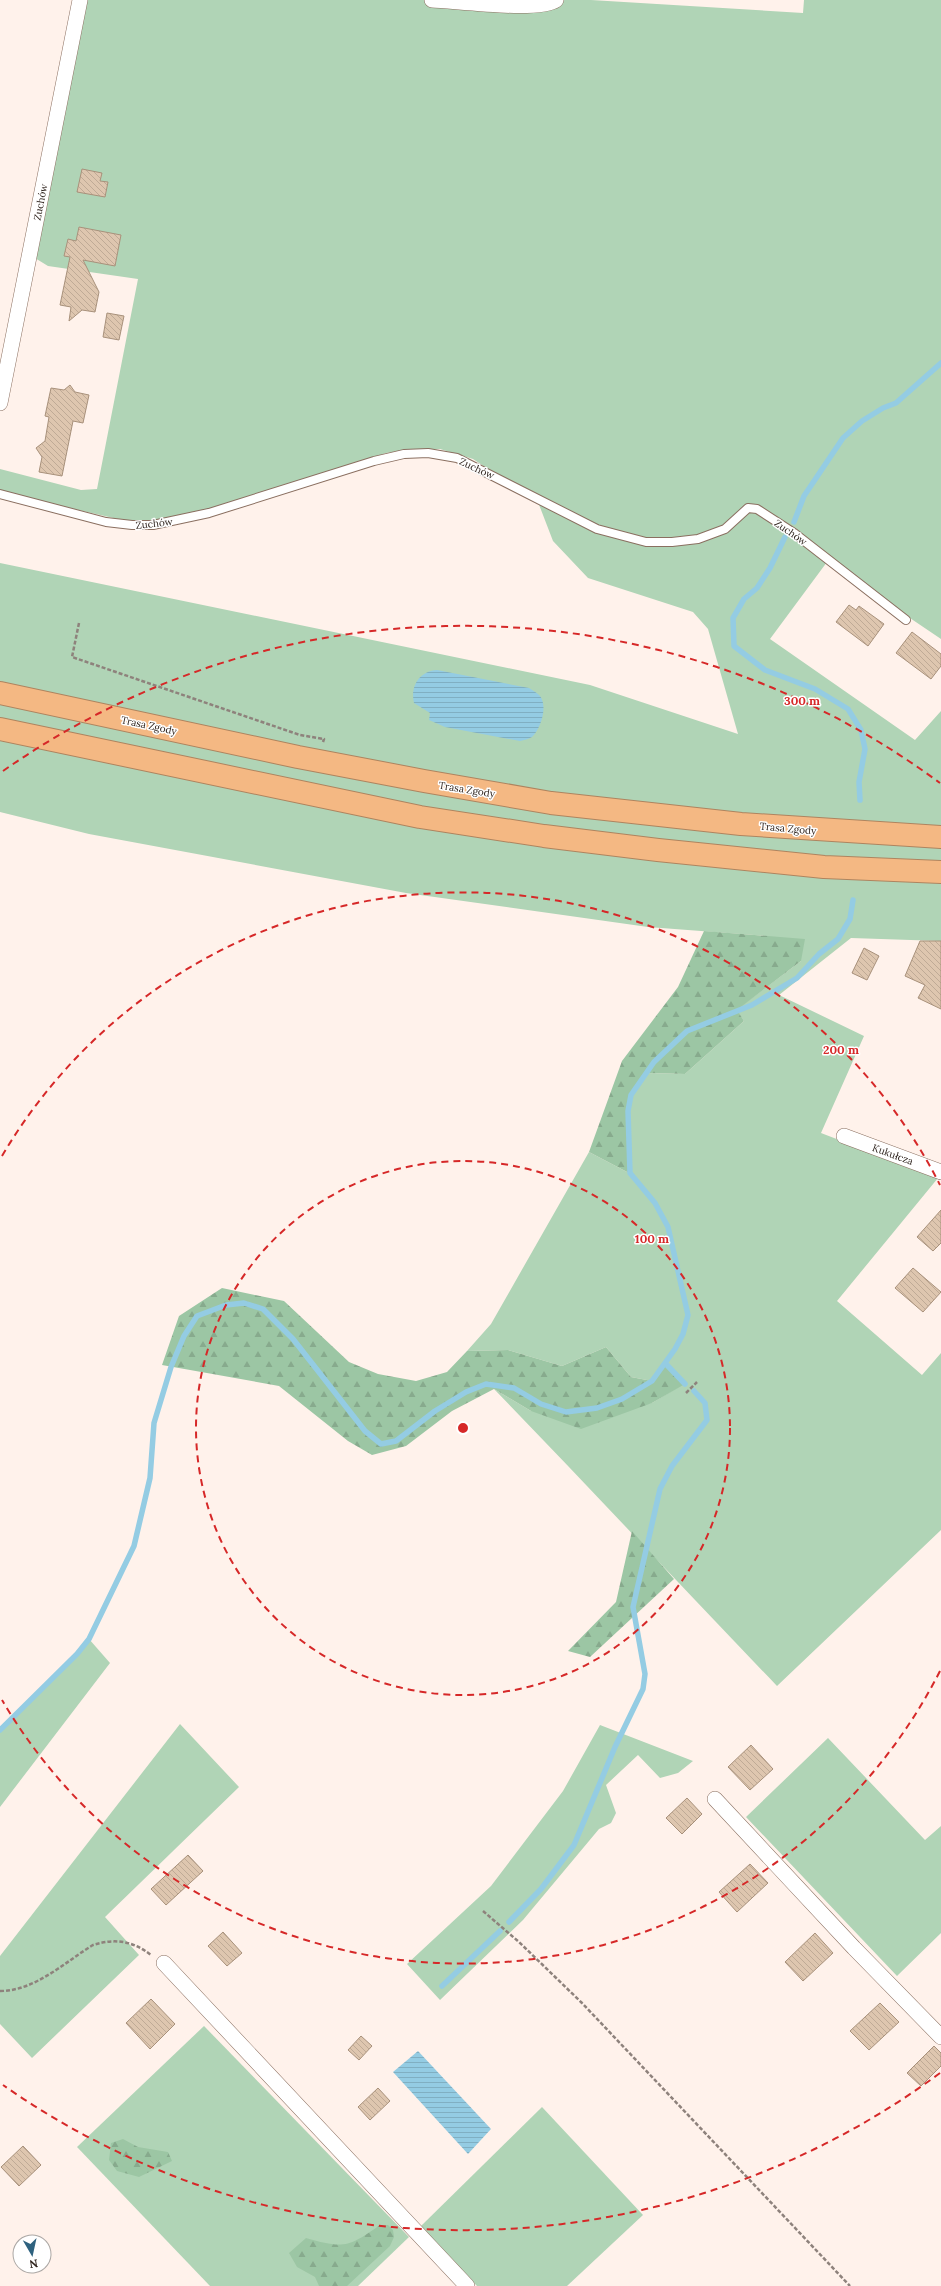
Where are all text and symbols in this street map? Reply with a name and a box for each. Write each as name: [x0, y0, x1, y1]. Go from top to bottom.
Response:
street label: Zuchów: [31, 183, 50, 222]
street label: Zuchów: [457, 455, 496, 482]
street label: Zuchów: [135, 515, 173, 532]
street label: Zuchów: [772, 516, 810, 548]
text: 300 m: [784, 693, 820, 708]
street label: Trasa Zgody: [120, 713, 179, 738]
street label: Trasa Zgody: [438, 779, 497, 800]
street label: Trasa Zgody: [759, 820, 817, 838]
text: 200 m: [823, 1042, 859, 1057]
street label: Kukułcza: [871, 1141, 915, 1168]
text: 100 m: [635, 1231, 669, 1246]
centre of rings: [456, 1421, 470, 1435]
north arrow: [12, 2234, 52, 2274]
text: N: [28, 2256, 39, 2272]

